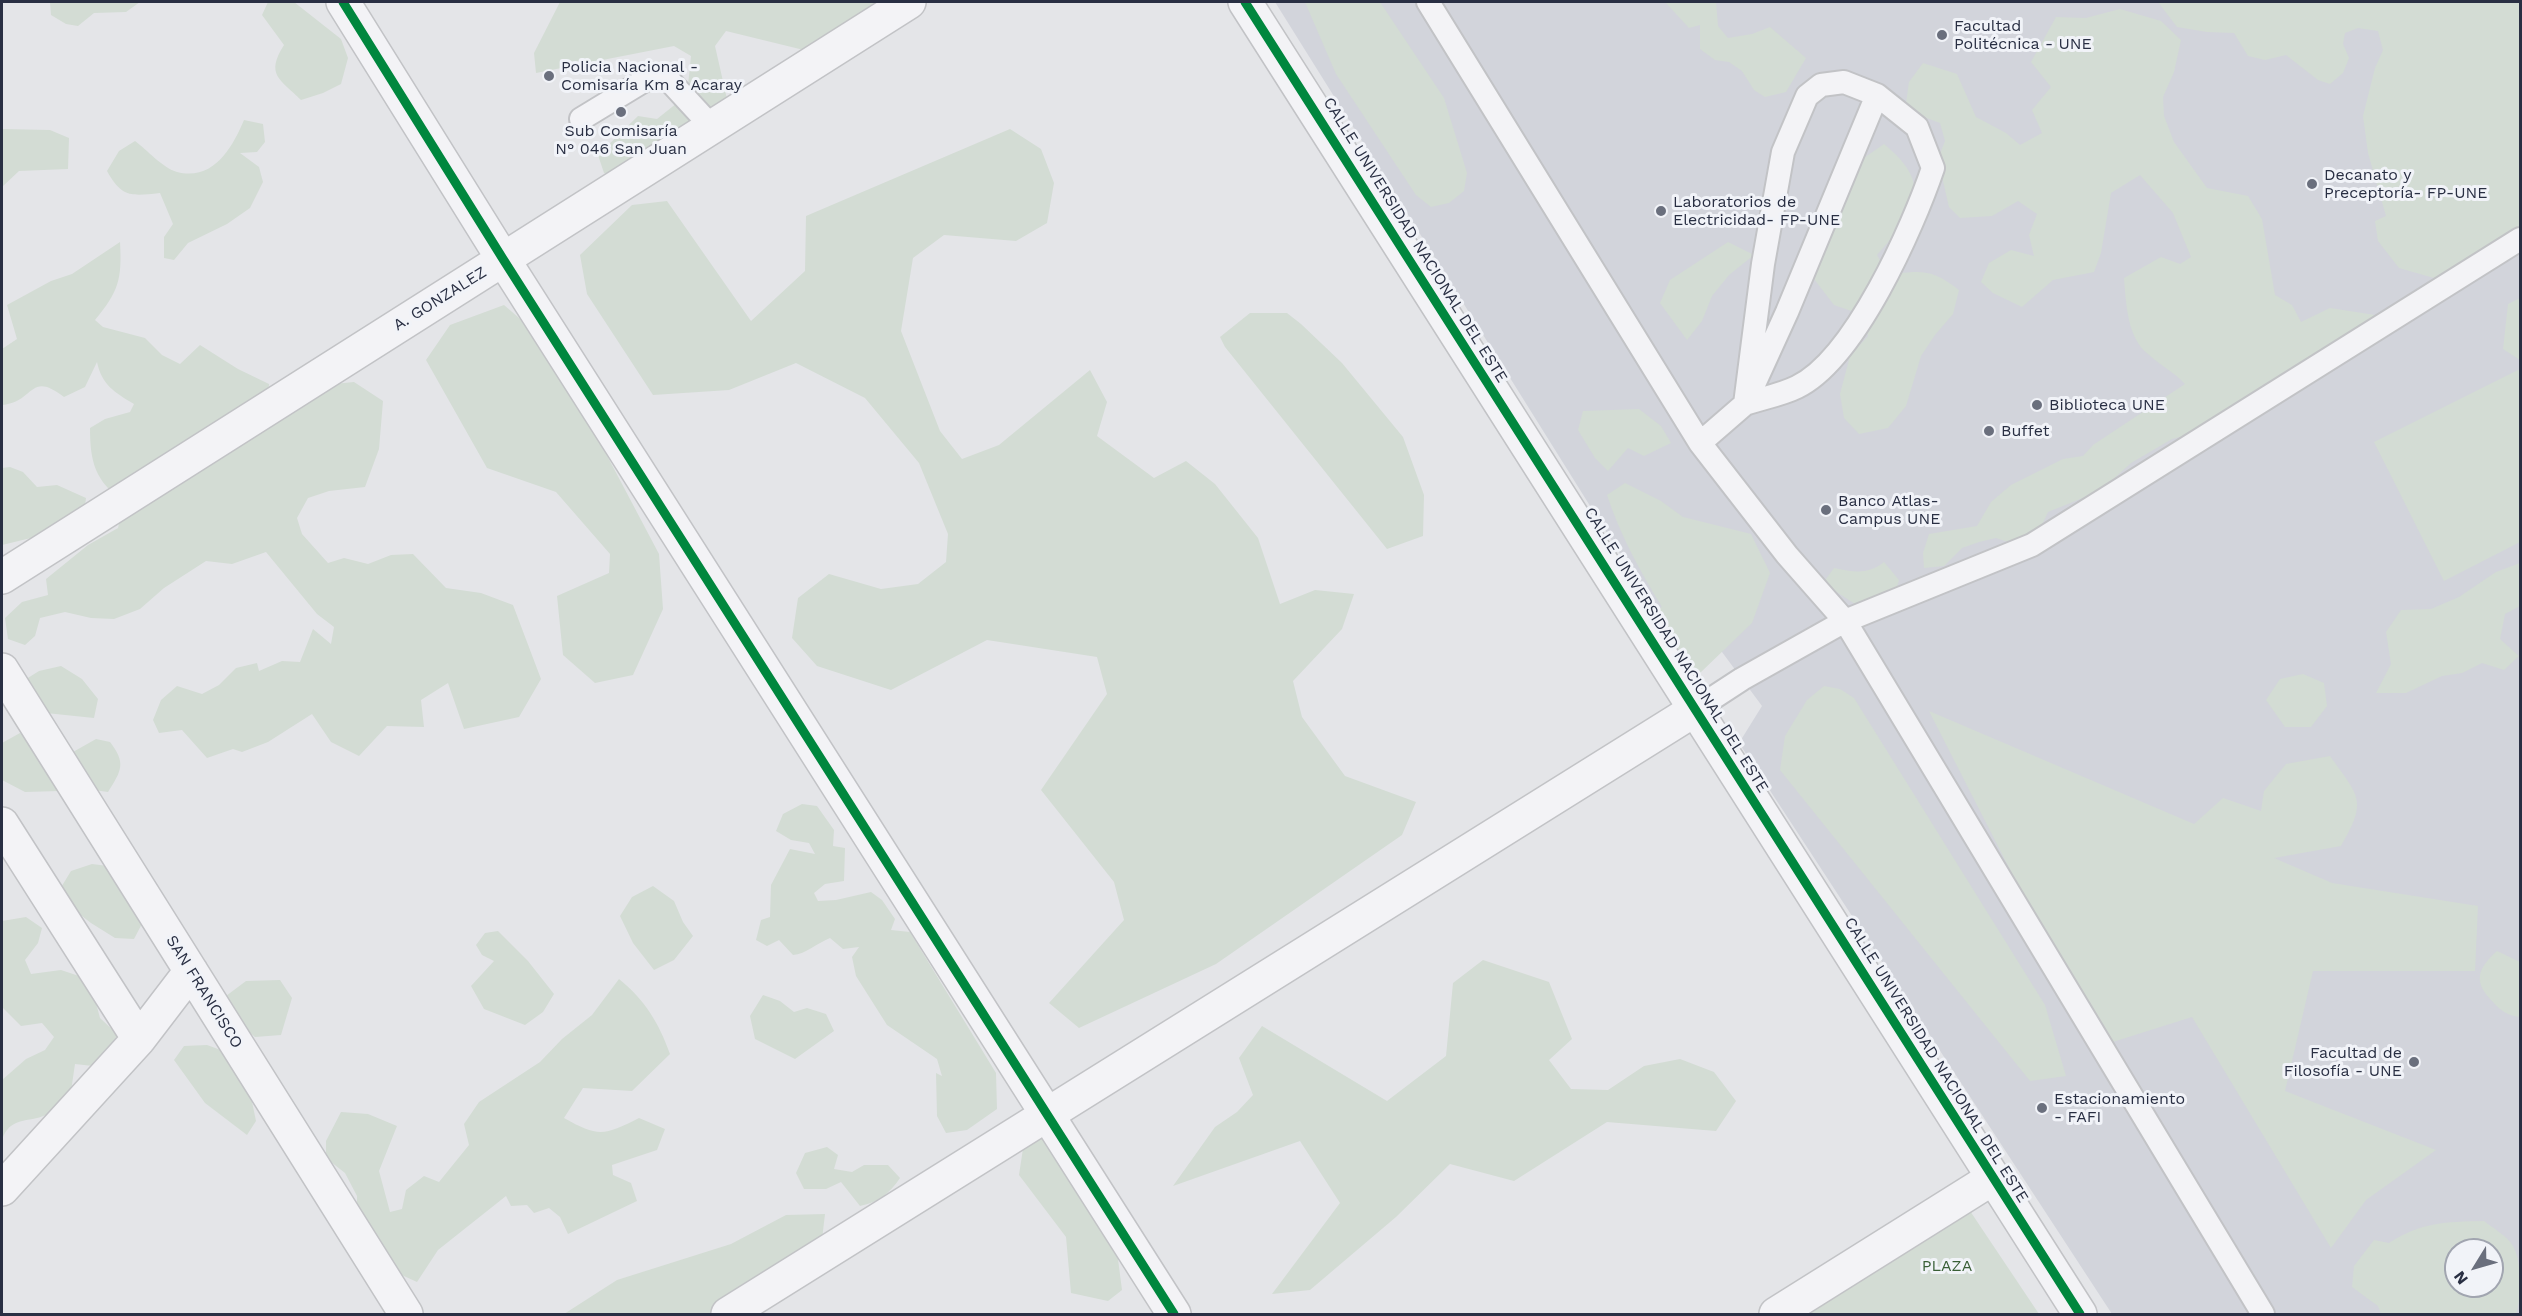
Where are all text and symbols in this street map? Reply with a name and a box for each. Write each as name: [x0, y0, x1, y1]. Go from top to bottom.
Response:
place label: Facultad Politécnica - UNE: [1954, 16, 2092, 54]
marker: Facultad Politécnica - UNE: [1935, 28, 1949, 42]
place label: Policia Nacional - Comisaría Km 8 Acaray: [561, 57, 742, 95]
marker: Policia Nacional - Comisaría Km 8 Acaray: [542, 69, 556, 83]
street label: CALLE UNIVERSIDAD NACIONAL DEL ESTE: [1319, 94, 1511, 386]
marker: Sub Comisaría N° 046 San Juan: [614, 105, 628, 119]
place label: Sub Comisaría N° 046 San Juan: [555, 121, 687, 159]
place label: Decanato y Preceptoría- FP-UNE: [2324, 165, 2487, 203]
marker: Decanato y Preceptoría- FP-UNE: [2305, 177, 2319, 191]
place label: Laboratorios de Electricidad- FP-UNE: [1673, 192, 1840, 230]
marker: Laboratorios de Electricidad- FP-UNE: [1654, 204, 1668, 218]
street label: A. GONZALEZ: [390, 263, 490, 335]
place label: Biblioteca UNE: [2049, 395, 2165, 415]
marker: Biblioteca UNE: [2030, 398, 2044, 412]
place label: Buffet: [2001, 421, 2049, 441]
marker: Buffet: [1982, 424, 1996, 438]
place label: Banco Atlas- Campus UNE: [1838, 491, 1940, 529]
marker: Banco Atlas- Campus UNE: [1819, 503, 1833, 517]
street label: CALLE UNIVERSIDAD NACIONAL DEL ESTE: [1580, 504, 1772, 796]
street label: CALLE UNIVERSIDAD NACIONAL DEL ESTE: [1840, 914, 2032, 1206]
street label: SAN FRANCISCO: [162, 932, 246, 1052]
place label: Facultad de Filosofía - UNE: [2284, 1043, 2402, 1081]
marker: Facultad de Filosofía - UNE: [2407, 1055, 2421, 1069]
place label: Estacionamiento - FAFI: [2054, 1089, 2185, 1127]
marker: Estacionamiento - FAFI: [2035, 1101, 2049, 1115]
north arrow: [2444, 1238, 2504, 1298]
park label: PLAZA: [1922, 1256, 1972, 1276]
text: N: [2450, 1267, 2472, 1288]

